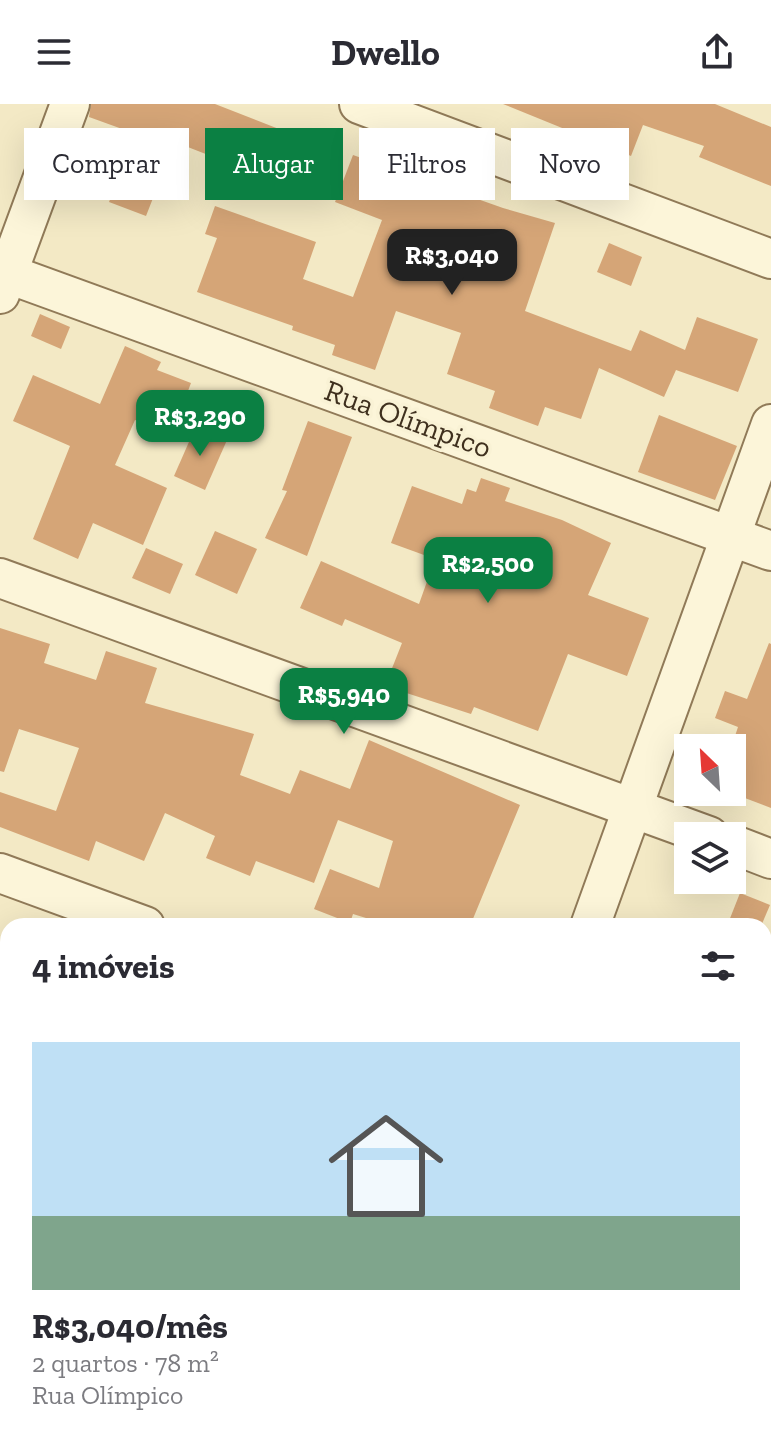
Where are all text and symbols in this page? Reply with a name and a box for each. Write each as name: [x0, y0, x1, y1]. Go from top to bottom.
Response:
icon: menu: [32, 30, 76, 74]
icon: share: [695, 30, 739, 74]
text: Dwello: [331, 31, 440, 74]
chip: Comprar: [24, 128, 189, 200]
chip: Alugar: [205, 128, 343, 200]
chip: Filtros: [359, 128, 495, 200]
chip: Novo: [511, 128, 629, 200]
pin: R$3,040: [378, 229, 526, 297]
text: R$3,040: [405, 239, 499, 271]
street label: Rua Olímpico: [320, 372, 496, 466]
pin: R$3,290: [126, 390, 274, 458]
text: R$3,290: [154, 400, 246, 432]
pin: R$2,500: [414, 537, 562, 605]
text: R$2,500: [442, 547, 534, 579]
pin: R$5,940: [270, 668, 418, 736]
text: R$5,940: [298, 678, 390, 710]
north arrow: [674, 734, 746, 806]
map controls: [674, 734, 746, 894]
button: layers: [674, 822, 746, 894]
icon: filters: [696, 944, 740, 988]
text: 4 imóveis: [32, 946, 175, 987]
icon: home: [314, 1094, 458, 1238]
text: R$3,040/mês: [32, 1306, 228, 1347]
text: 2 quartos · 78 m²: [32, 1347, 219, 1379]
text: Rua Olímpico: [32, 1379, 183, 1411]

